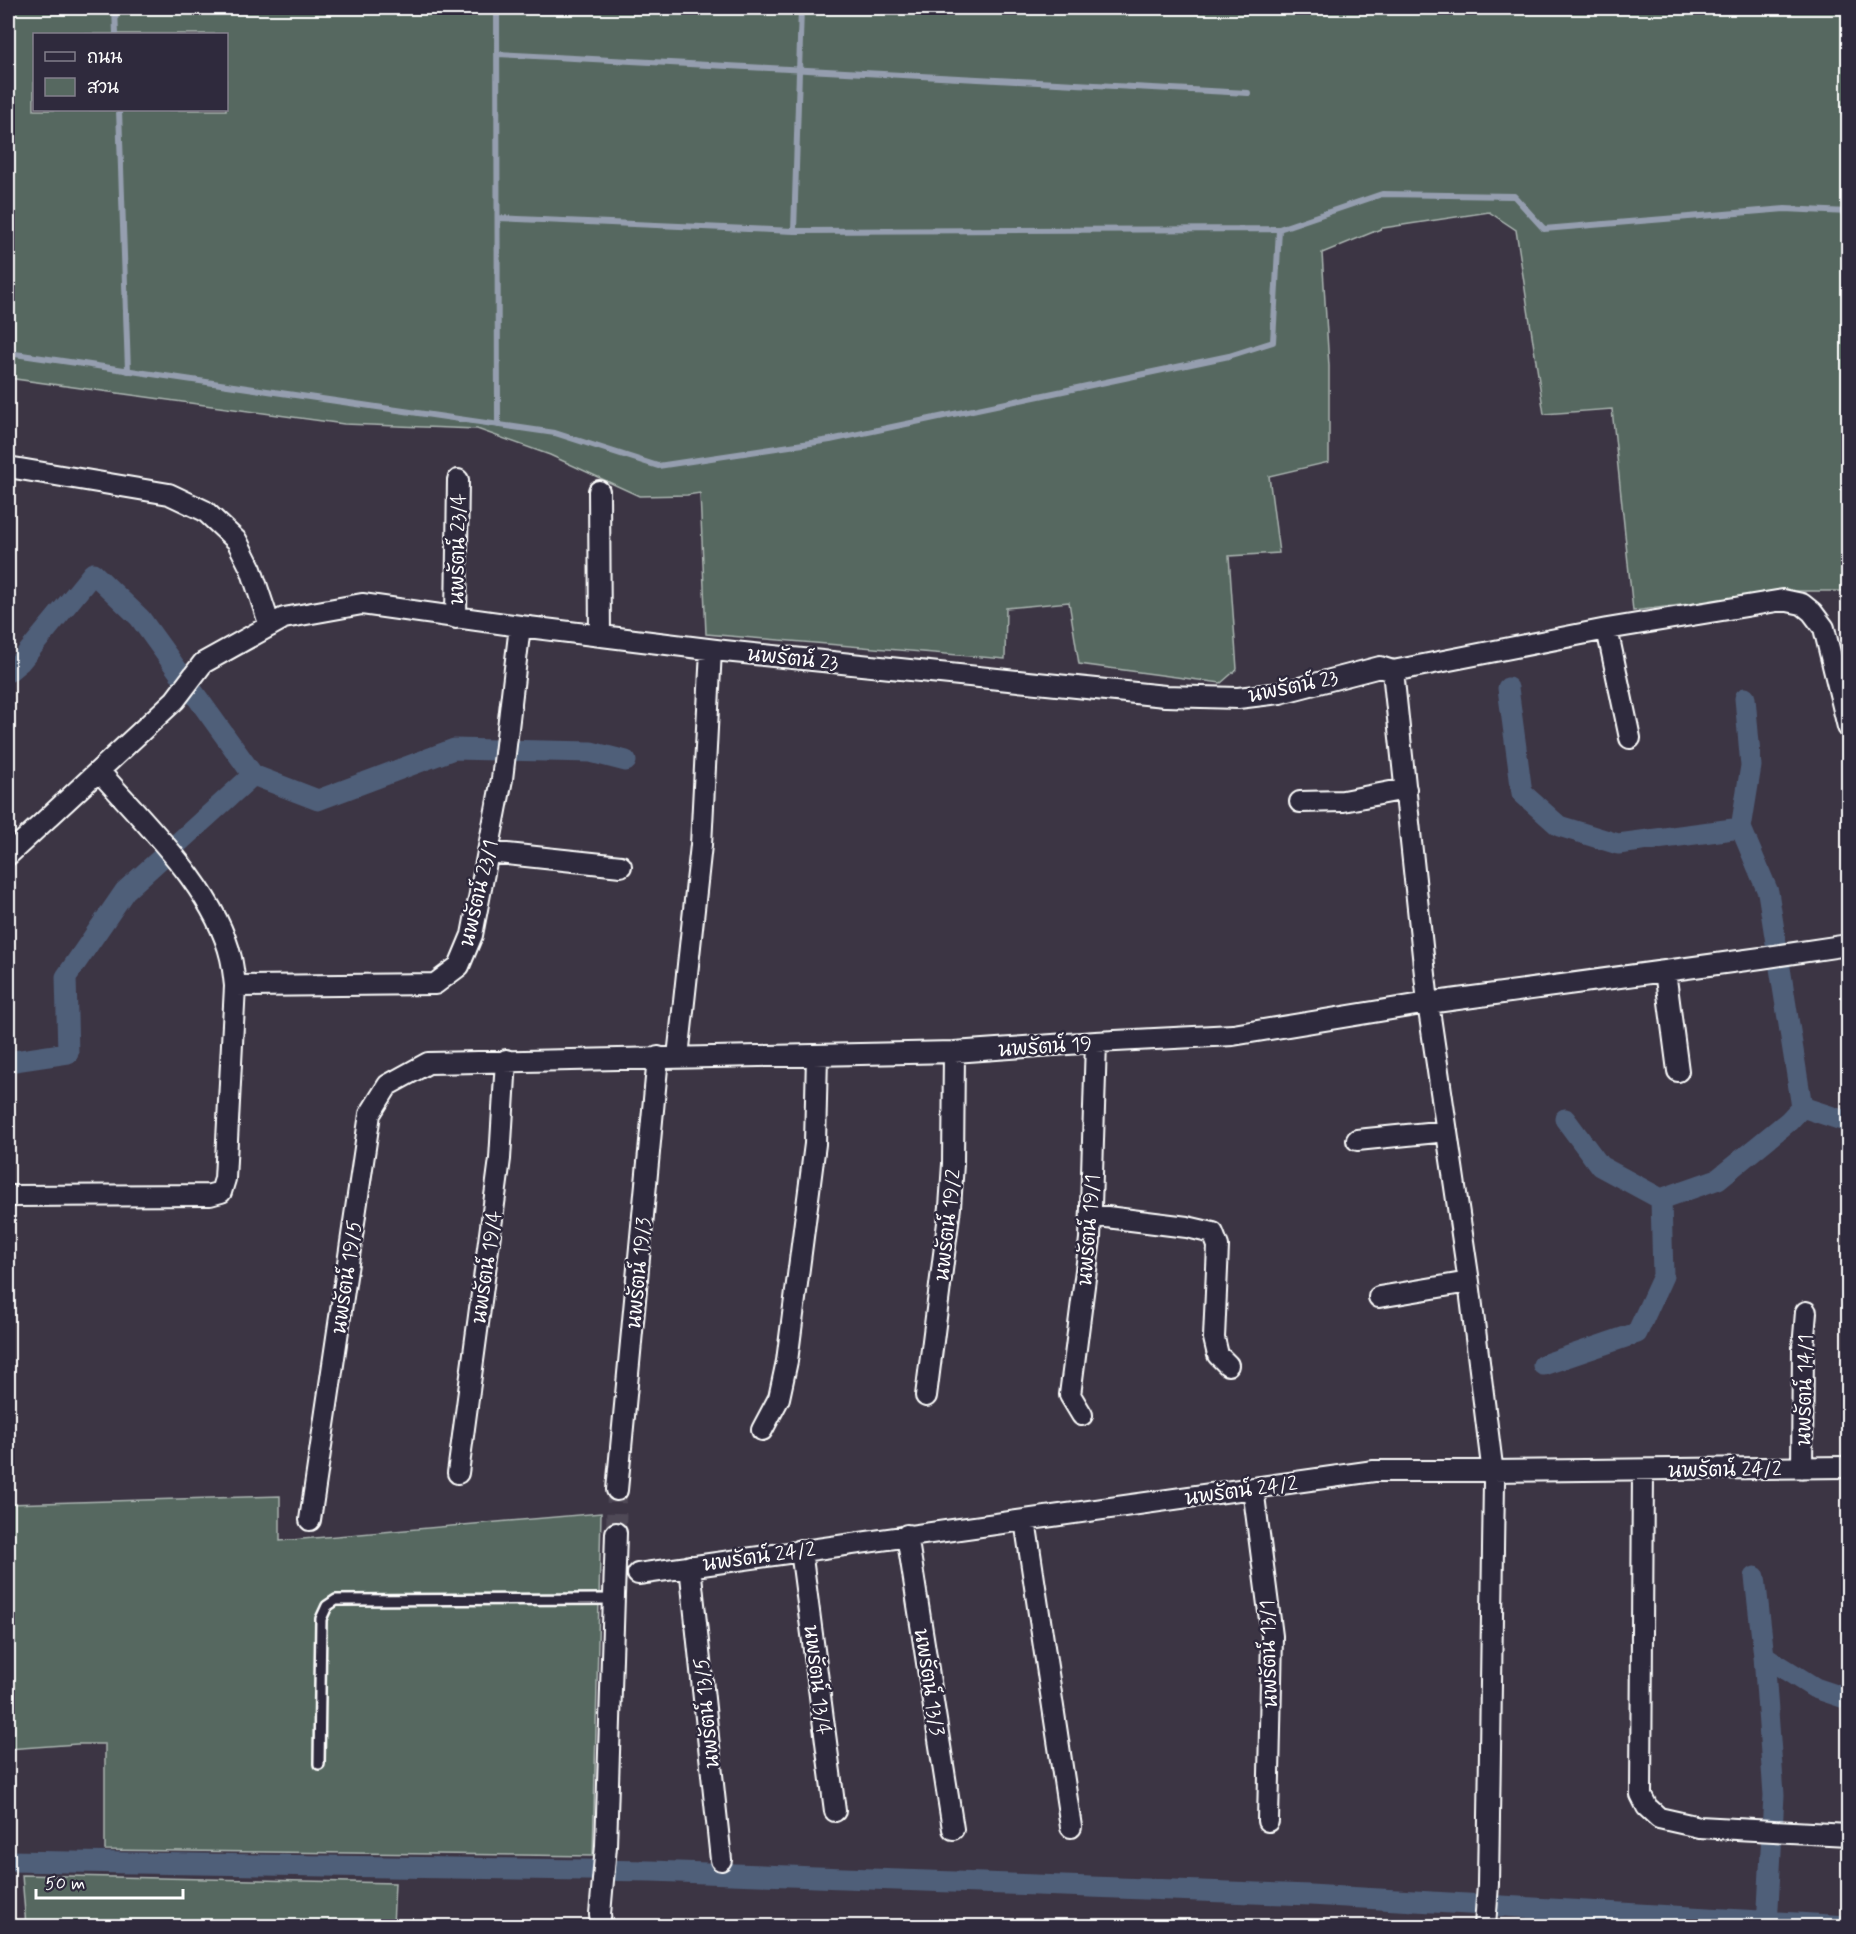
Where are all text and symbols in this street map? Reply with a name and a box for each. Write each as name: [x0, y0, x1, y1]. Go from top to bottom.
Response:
legend: [33, 33, 228, 111]
text: ถนน: [87, 46, 122, 70]
text: สวน: [87, 76, 119, 100]
street label: นพรัตน์ 23/4: [443, 493, 473, 605]
street label: นพรัตน์ 23: [746, 640, 840, 678]
street label: นพรัตน์ 23: [1246, 664, 1341, 710]
street label: นพรัตน์ 23/1: [453, 837, 505, 949]
street label: นพรัตน์ 19: [997, 1030, 1093, 1064]
street label: นพรัตน์ 19/2: [928, 1168, 968, 1282]
street label: นพรัตน์ 19/1: [1071, 1173, 1107, 1287]
street label: นพรัตน์ 19/4: [465, 1208, 509, 1326]
street label: นพรัตน์ 19/3: [620, 1216, 658, 1330]
street label: นพรัตน์ 19/5: [325, 1218, 369, 1336]
street label: นพรัตน์ 14/1: [1790, 1334, 1820, 1446]
street label: นพรัตน์ 24/2: [1668, 1455, 1782, 1485]
street label: นพรัตน์ 24/2: [1183, 1469, 1299, 1513]
street label: นพรัตน์ 24/2: [701, 1535, 817, 1579]
street label: นพรัตน์ 13/1: [1253, 1599, 1285, 1708]
street label: นพรัตน์ 13/4: [796, 1623, 838, 1737]
street label: นพรัตน์ 13/3: [907, 1627, 951, 1738]
street label: นพรัตน์ 13/5: [687, 1656, 727, 1770]
scale bar: [36, 1862, 183, 1900]
text: 50 m: [45, 1872, 85, 1896]

